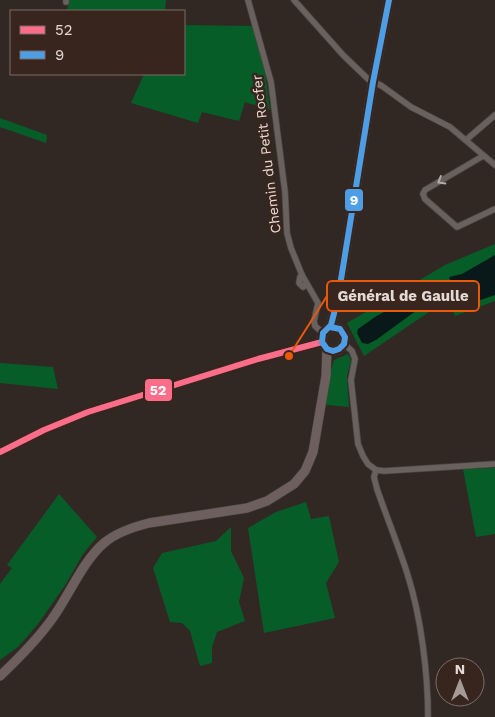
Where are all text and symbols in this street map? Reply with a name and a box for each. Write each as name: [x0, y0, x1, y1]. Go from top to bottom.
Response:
legend: [10, 10, 185, 75]
text: 52: [55, 21, 72, 39]
text: 9: [55, 46, 64, 64]
street label: Chemin du Petit Rocfer: [248, 73, 284, 234]
one-way arrow: [438, 174, 447, 184]
line badge: 9: [344, 188, 364, 212]
text: 9: [350, 192, 358, 208]
callout: Général de Gaulle: [327, 281, 479, 311]
text: Général de Gaulle: [337, 287, 469, 305]
line badge: 52: [144, 378, 173, 402]
text: 52: [150, 382, 166, 398]
north arrow: [435, 657, 485, 707]
text: N: [455, 661, 465, 677]

